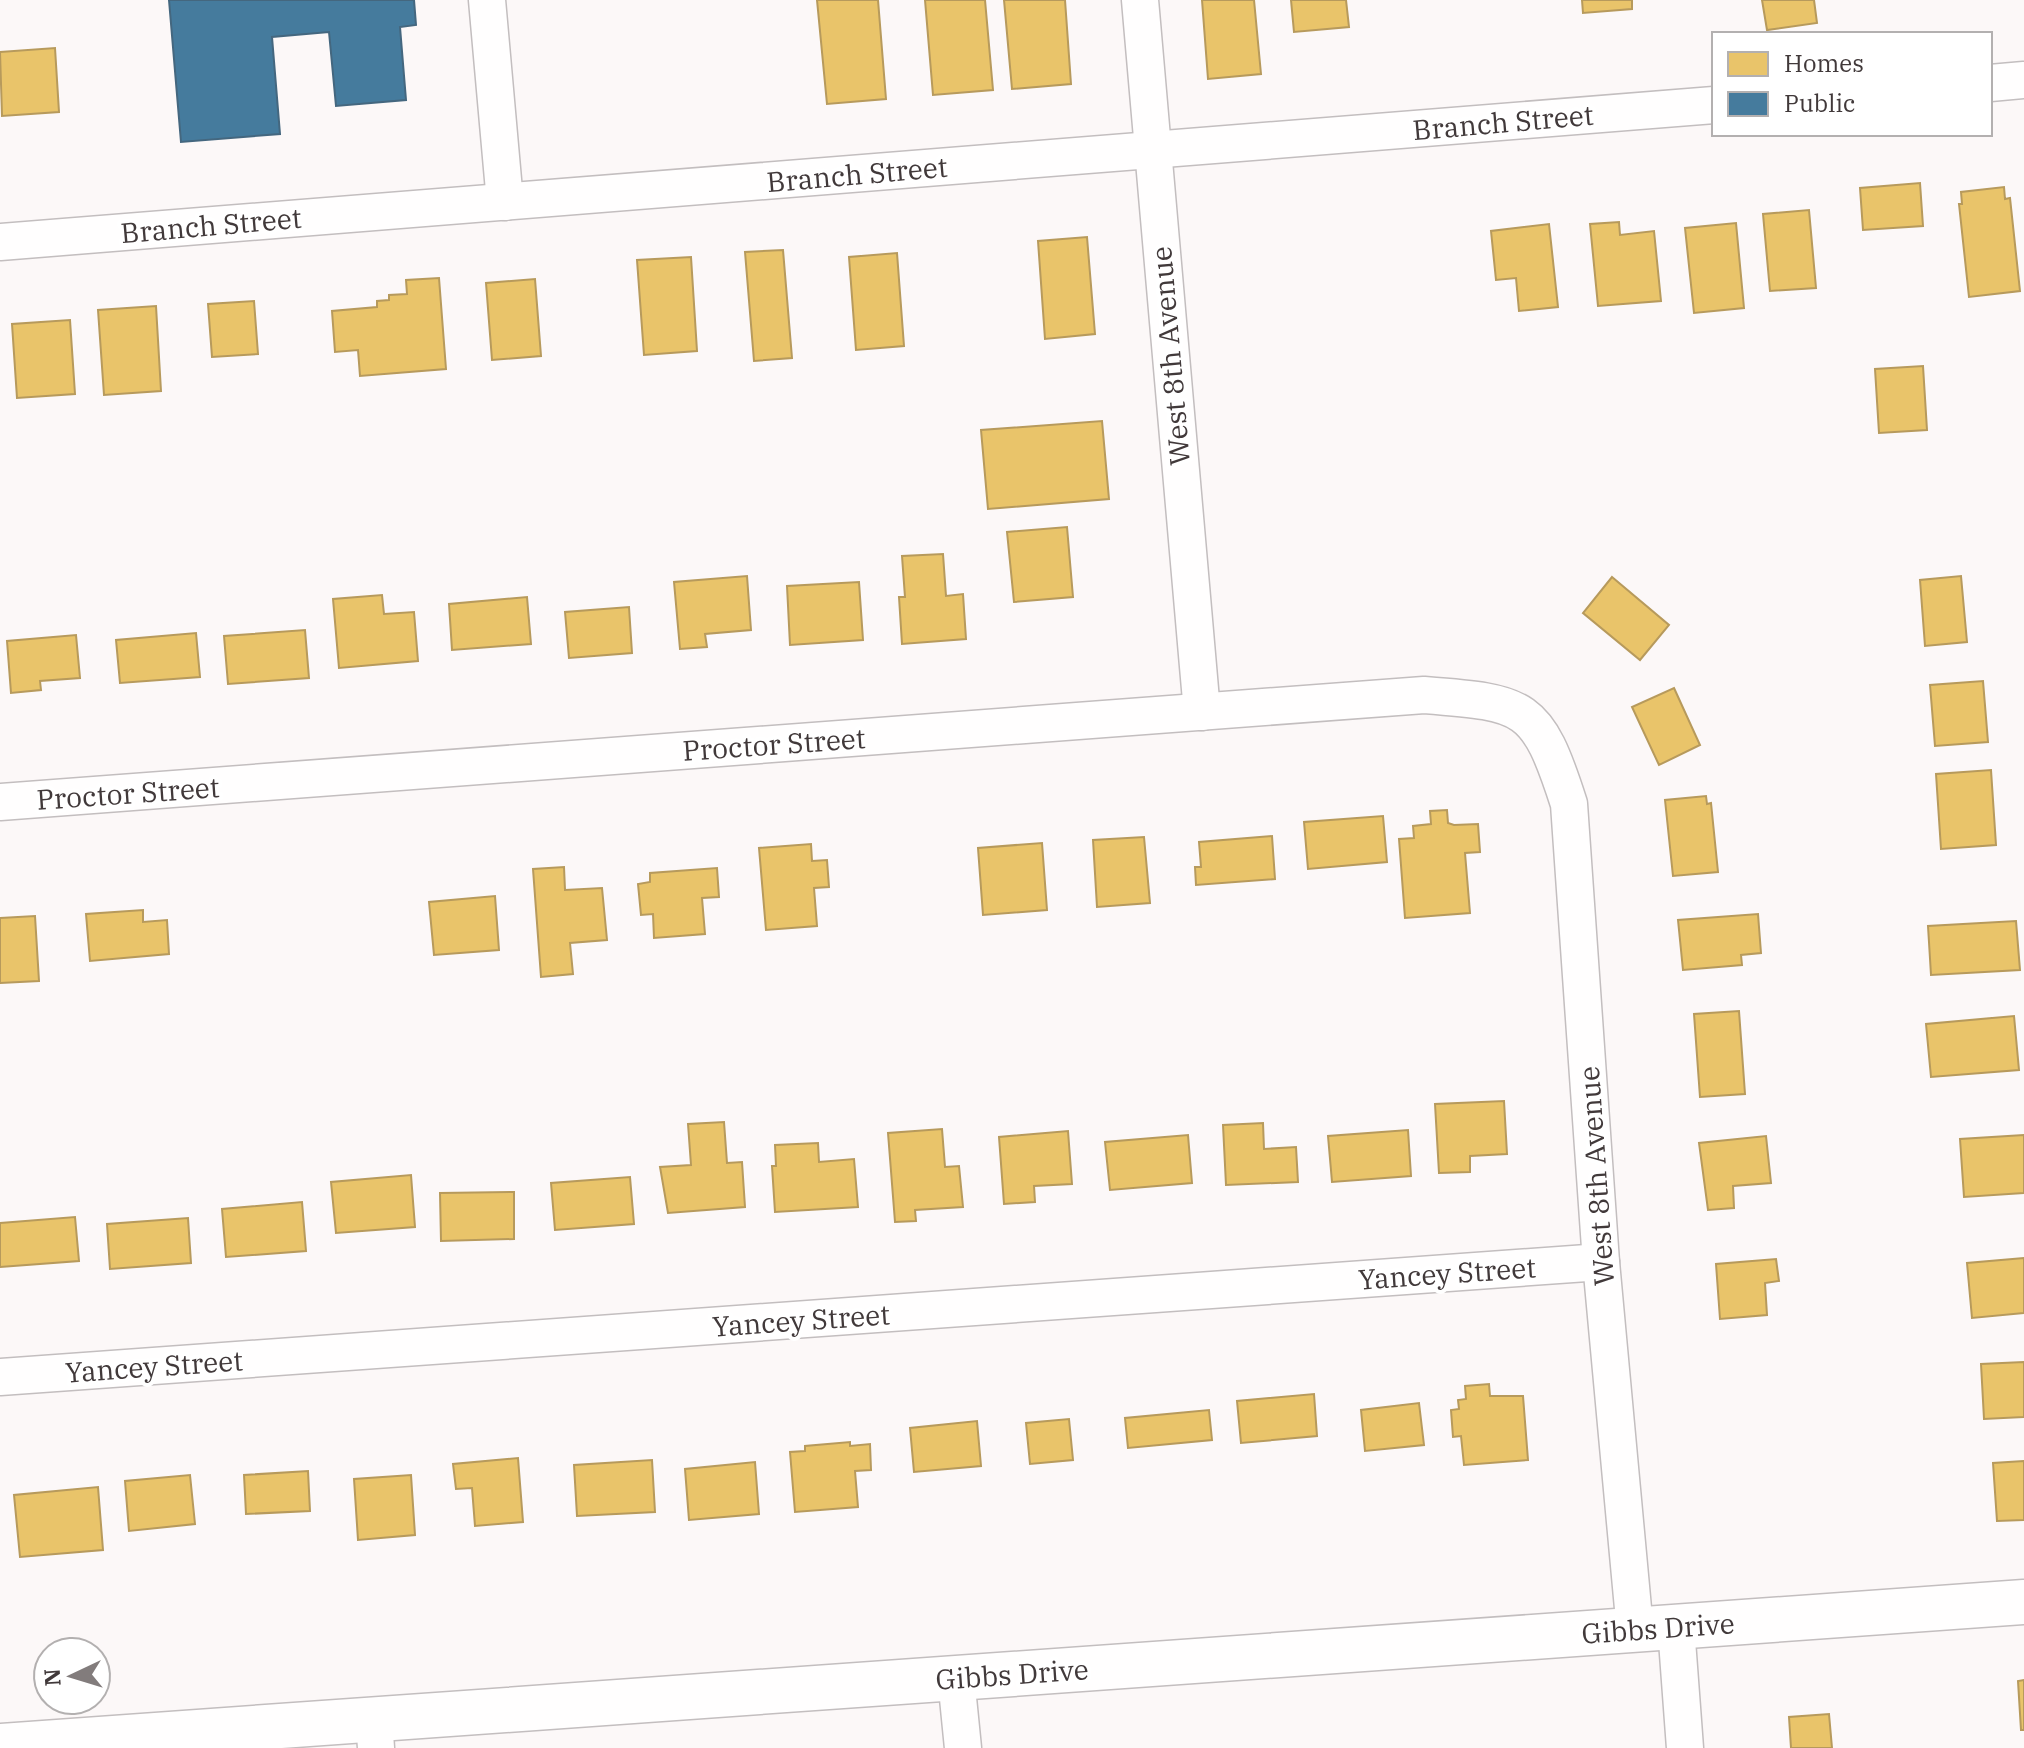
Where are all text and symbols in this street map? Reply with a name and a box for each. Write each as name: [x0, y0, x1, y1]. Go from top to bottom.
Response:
legend: [1712, 32, 1992, 136]
text: Homes: [1784, 47, 1864, 79]
text: Public: [1784, 87, 1855, 119]
street label: Branch Street: [1411, 96, 1595, 148]
street label: Branch Street: [765, 148, 949, 200]
street label: Branch Street: [119, 199, 303, 251]
street label: West 8th Avenue: [1142, 245, 1198, 467]
street label: Proctor Street: [681, 719, 867, 769]
street label: Proctor Street: [35, 768, 221, 818]
street label: West 8th Avenue: [1570, 1065, 1622, 1287]
street label: Yancey Street: [1357, 1248, 1537, 1298]
street label: Yancey Street: [711, 1295, 891, 1345]
street label: Yancey Street: [64, 1341, 244, 1391]
street label: Gibbs Drive: [1580, 1604, 1736, 1652]
north arrow: [32, 1636, 112, 1716]
street label: Gibbs Drive: [934, 1650, 1090, 1698]
text: N: [36, 1668, 67, 1687]

